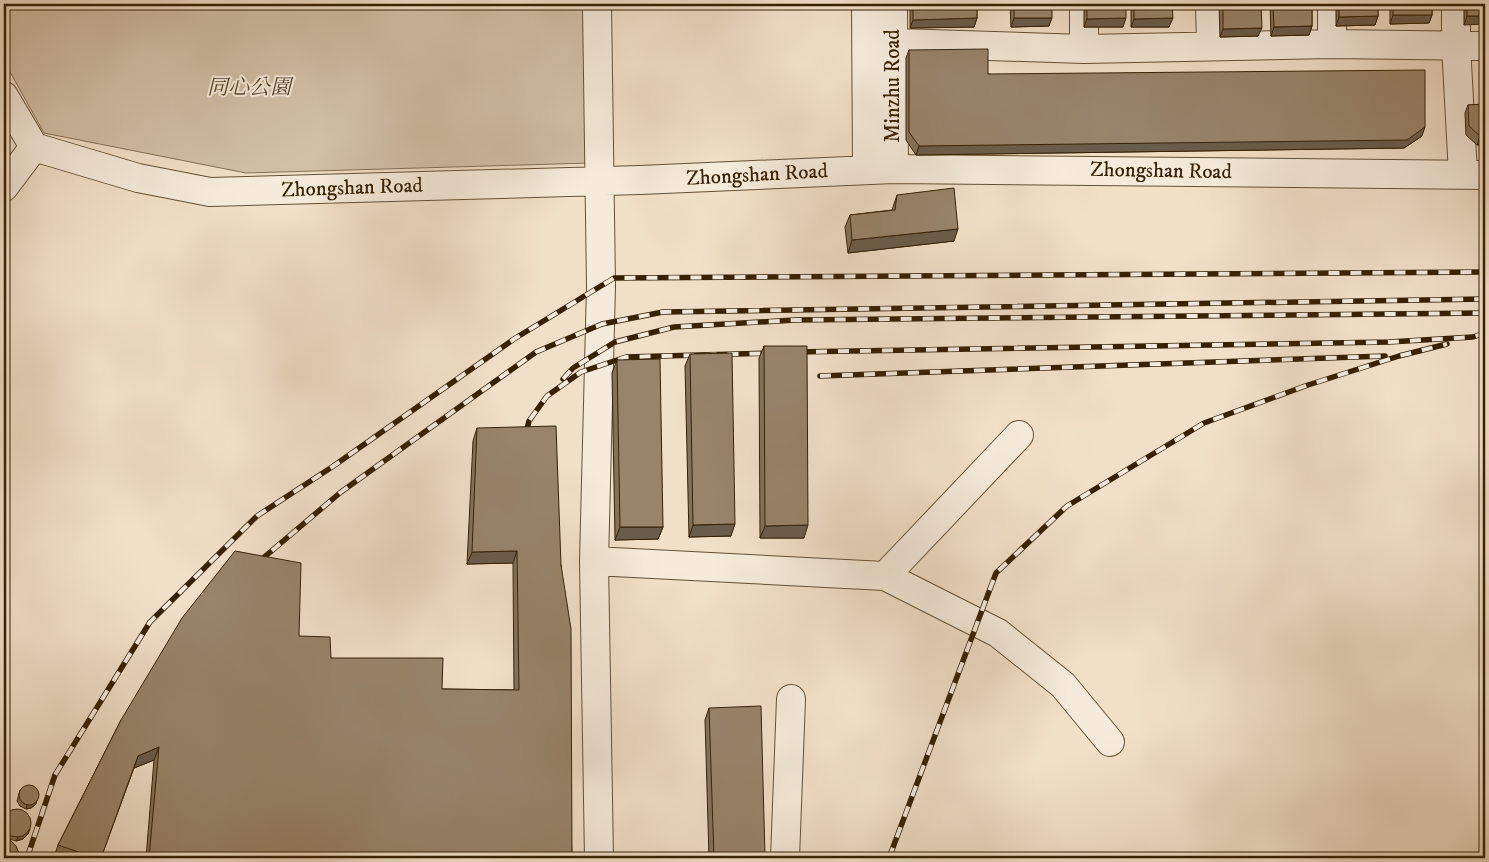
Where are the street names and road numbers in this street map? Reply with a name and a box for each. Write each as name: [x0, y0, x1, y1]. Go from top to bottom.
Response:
street label: Minzhu Road: [880, 29, 906, 143]
street label: Zhongshan Road: [1090, 157, 1233, 185]
street label: Zhongshan Road: [686, 158, 829, 192]
street label: Zhongshan Road: [281, 173, 424, 203]

